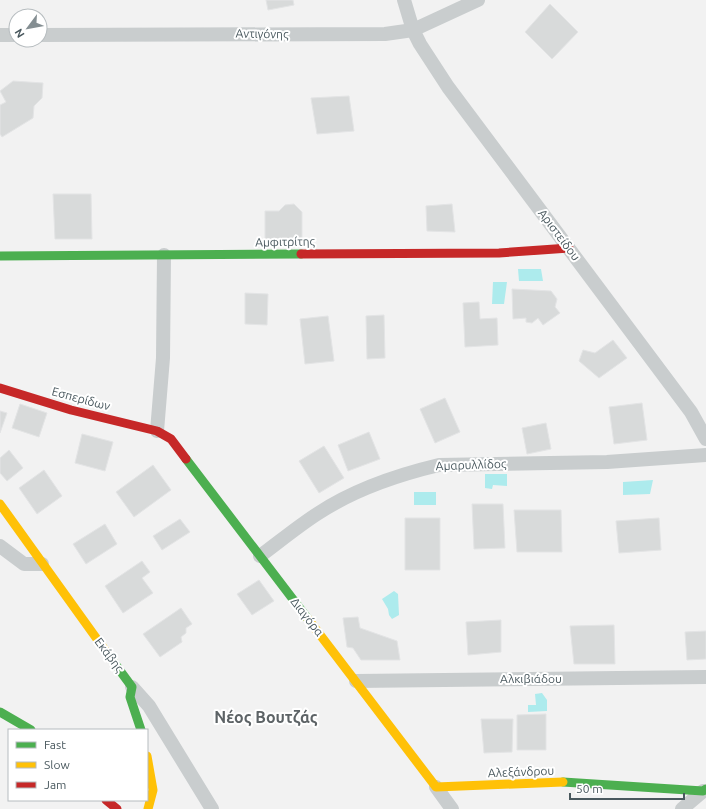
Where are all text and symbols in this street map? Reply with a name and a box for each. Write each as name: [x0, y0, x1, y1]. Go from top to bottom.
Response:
north arrow: [8, 8, 48, 48]
text: N: [12, 27, 27, 40]
street label: Αντιγόνης: [235, 27, 289, 41]
street label: Αριστείδου: [536, 207, 583, 263]
street label: Αμφιτρίτης: [255, 234, 316, 250]
street label: Εσπερίδων: [51, 384, 112, 413]
street label: Αμαρυλλίδος: [435, 457, 507, 473]
street label: Διαγόρα: [288, 595, 326, 638]
street label: Εκάβης: [92, 635, 127, 675]
street label: Αλκιβιάδου: [500, 672, 562, 685]
district label: Νέος Βουτζάς: [214, 708, 318, 727]
legend: [8, 729, 148, 801]
text: Fast: [44, 738, 66, 751]
text: Slow: [44, 758, 70, 771]
street label: Αλεξάνδρου: [487, 764, 555, 780]
scale bar: [570, 775, 684, 801]
text: Jam: [44, 778, 66, 791]
text: 50 m: [576, 782, 603, 795]

